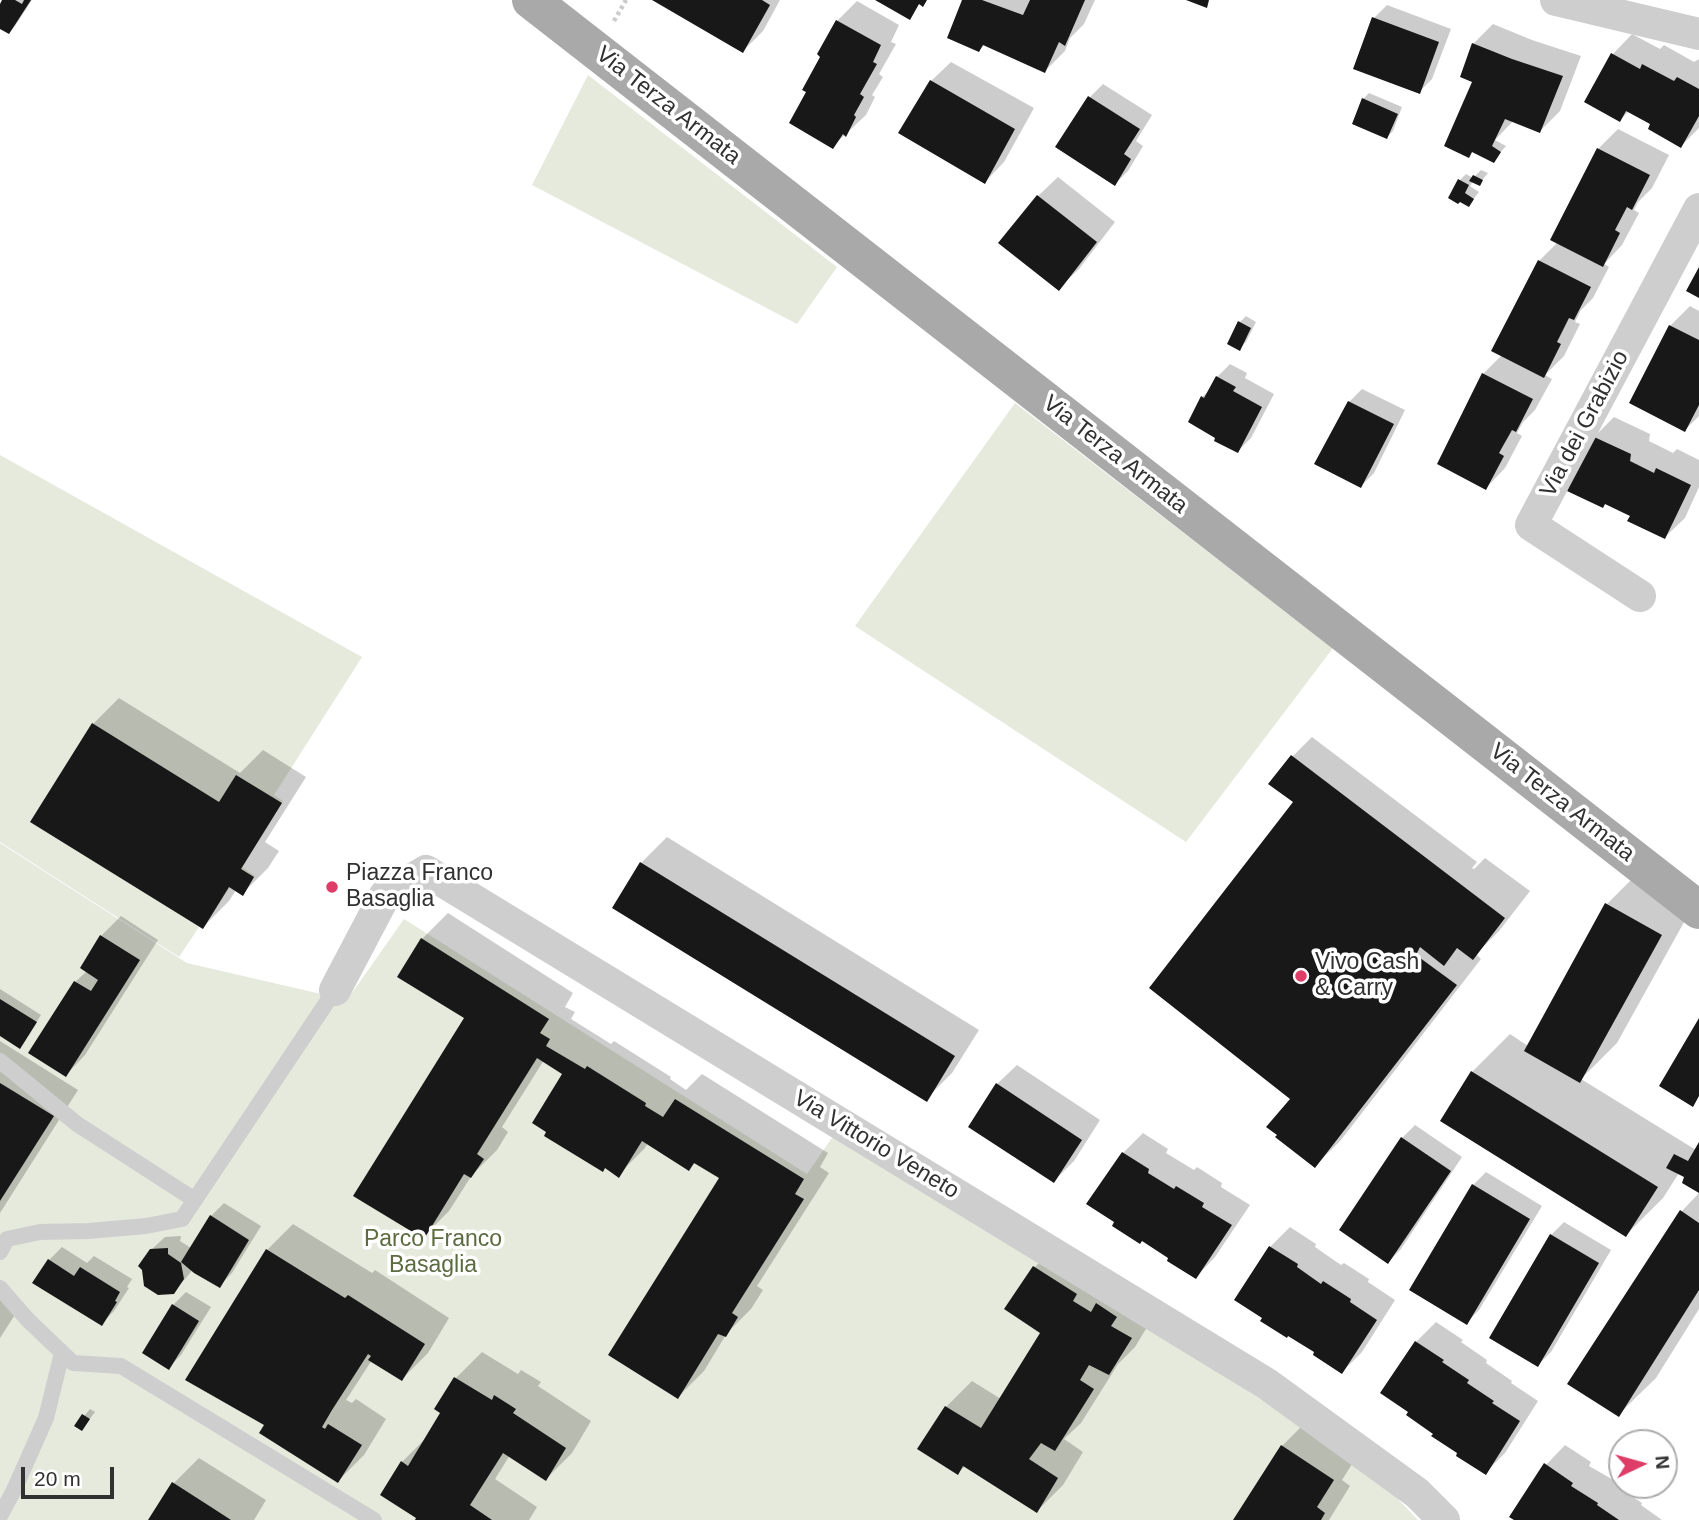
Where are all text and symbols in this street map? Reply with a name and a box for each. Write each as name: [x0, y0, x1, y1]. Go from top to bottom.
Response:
street label: Via Terza Armata: [590, 41, 746, 171]
street label: Via dei Grabizio: [1535, 346, 1635, 502]
street label: Via Terza Armata: [1037, 390, 1193, 520]
street label: Via Terza Armata: [1484, 738, 1640, 868]
place label: Piazza Franco Basaglia: [346, 860, 493, 914]
marker: Piazza Franco Basaglia: [324, 879, 340, 895]
place label: Vivo Cash & Carry: [1315, 949, 1419, 1003]
marker: Vivo Cash & Carry: [1293, 968, 1309, 984]
street label: Via Vittorio Veneto: [788, 1085, 964, 1205]
park label: Parco Franco Basaglia: [364, 1226, 502, 1280]
north arrow: [1608, 1429, 1678, 1499]
scale bar: [24, 1454, 117, 1498]
text: N: [1651, 1455, 1673, 1470]
text: 20 m: [34, 1467, 81, 1490]

